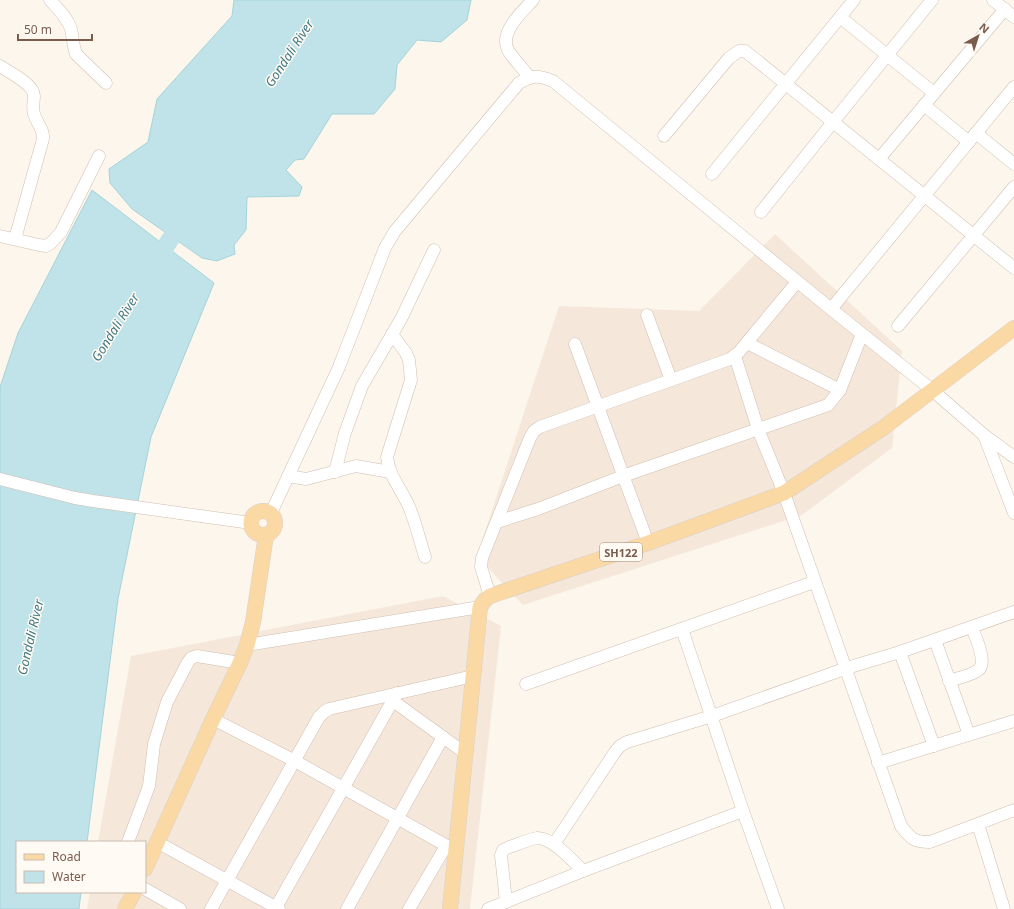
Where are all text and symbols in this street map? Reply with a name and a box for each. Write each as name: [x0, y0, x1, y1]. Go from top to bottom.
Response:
water label: Gondali River: [260, 15, 318, 90]
scale bar: [18, 16, 92, 42]
north arrow: [958, 16, 998, 56]
text: N: [976, 19, 993, 36]
text: 50 m: [24, 21, 52, 38]
water label: Gondali River: [87, 289, 144, 365]
road number: SH122: [600, 543, 642, 561]
water label: Gondali River: [13, 597, 48, 677]
legend: [16, 841, 146, 893]
text: Road: [52, 848, 81, 865]
text: Water: [52, 868, 86, 885]

